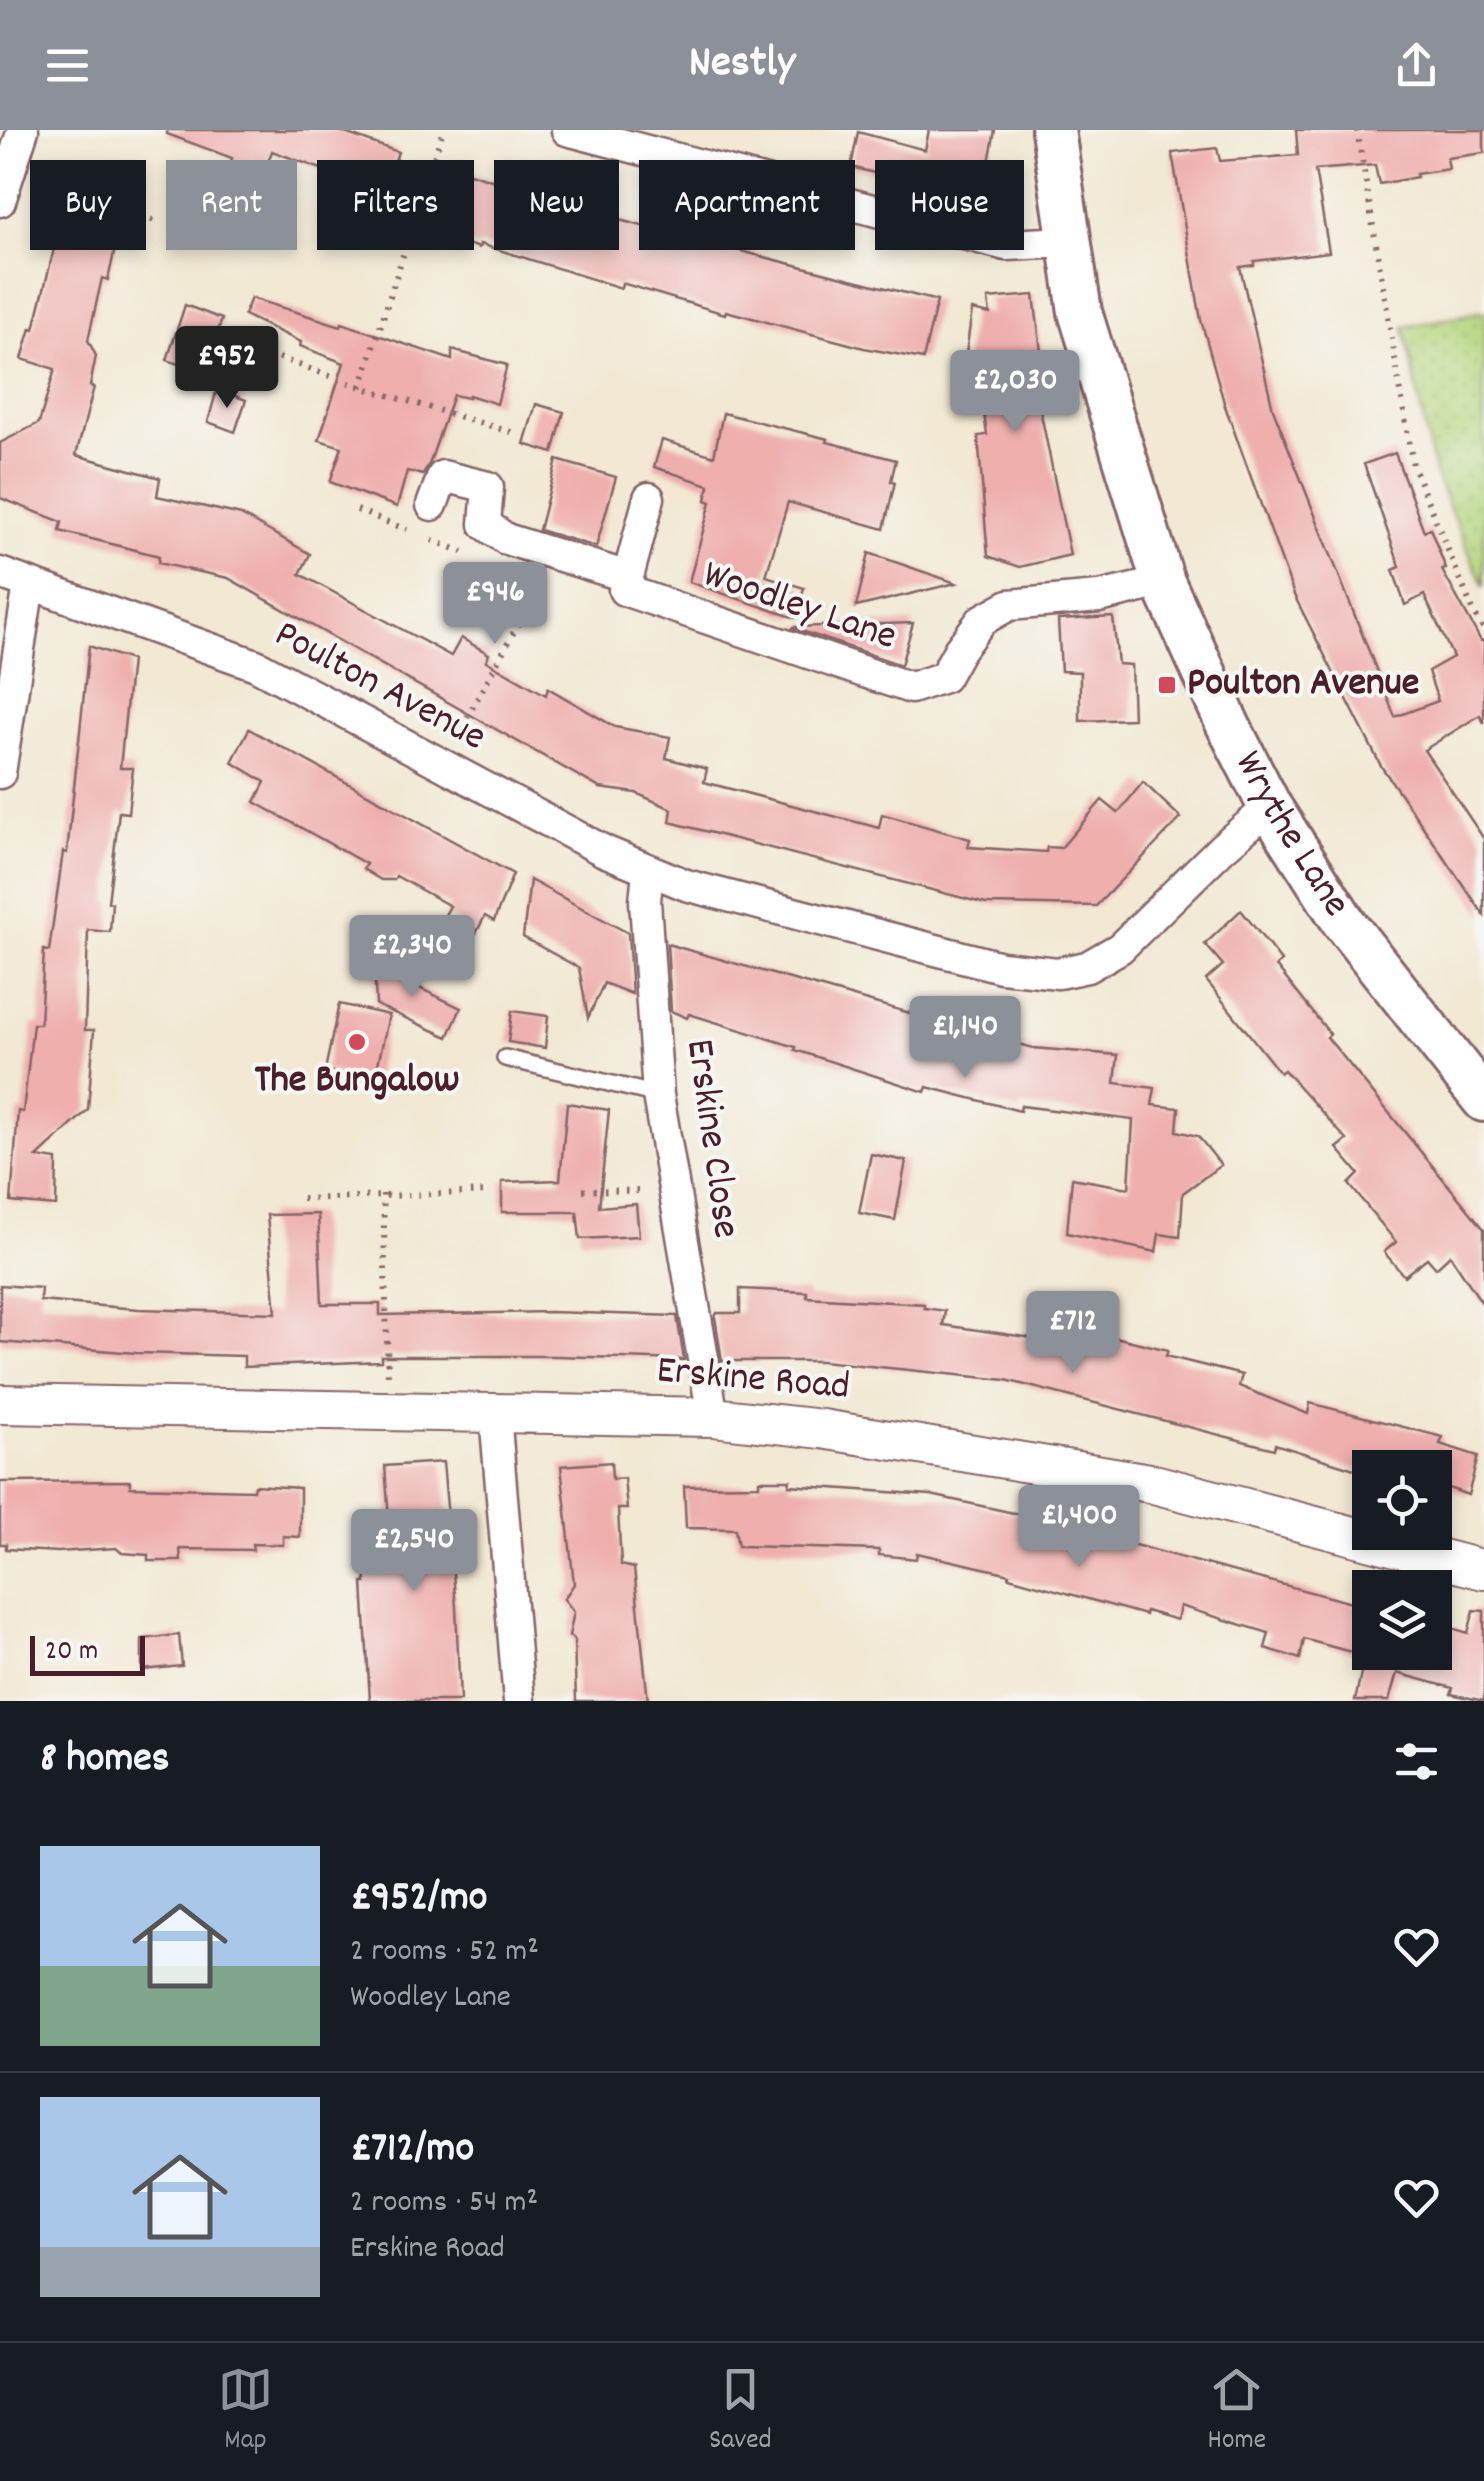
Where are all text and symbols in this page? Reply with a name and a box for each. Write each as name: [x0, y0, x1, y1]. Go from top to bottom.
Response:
text: Nestly: [689, 33, 795, 97]
icon: menu: [40, 38, 95, 93]
icon: share: [1389, 38, 1444, 93]
chip: Buy: [30, 160, 146, 250]
chip: Rent: [166, 160, 297, 250]
chip: Filters: [317, 160, 474, 250]
chip: New: [494, 160, 619, 250]
chip: Apartment: [639, 160, 855, 250]
chip: House: [875, 160, 1024, 250]
pin: £952: [168, 326, 286, 411]
text: £952: [197, 335, 257, 381]
pin: £2,030: [934, 350, 1096, 435]
text: £2,030: [972, 359, 1058, 405]
street label: Woodley Lane: [695, 548, 903, 668]
pin: £946: [436, 562, 554, 647]
text: £946: [465, 571, 525, 617]
street label: Poulton Avenue: [263, 608, 495, 768]
place label: Poulton Avenue: [1187, 657, 1419, 714]
marker: Poulton Avenue: [1156, 674, 1178, 696]
street label: Wrythe Lane: [1218, 742, 1362, 929]
pin: £2,340: [331, 915, 493, 1000]
text: £2,340: [372, 924, 453, 970]
pin: £1,140: [884, 996, 1046, 1081]
text: £1,140: [932, 1005, 998, 1051]
marker: The Bungalow: [346, 1031, 368, 1053]
street label: Erskine Close: [668, 1036, 752, 1242]
place label: The Bungalow: [254, 1054, 460, 1111]
pin: £712: [1014, 1291, 1132, 1376]
text: £712: [1048, 1300, 1098, 1346]
street label: Erskine Road: [654, 1344, 852, 1418]
map controls: [1352, 1450, 1452, 1670]
button: locate: [1352, 1450, 1452, 1550]
pin: £1,400: [998, 1485, 1160, 1570]
text: £1,400: [1040, 1494, 1118, 1540]
pin: £2,540: [333, 1509, 495, 1594]
text: £2,540: [373, 1518, 455, 1564]
button: layers: [1352, 1570, 1452, 1670]
scale bar: [30, 1631, 145, 1676]
text: 20 m: [45, 1633, 98, 1673]
text: 8 homes: [40, 1731, 169, 1791]
icon: filters: [1389, 1734, 1444, 1789]
text: £952/mo: [350, 1870, 488, 1930]
icon: home: [120, 1886, 240, 2006]
icon: heart: [1389, 1919, 1444, 1974]
text: 2 rooms · 52 m²: [350, 1930, 539, 1976]
text: Woodley Lane: [350, 1976, 511, 2022]
text: £712/mo: [350, 2121, 474, 2181]
icon: home: [120, 2137, 240, 2257]
icon: heart: [1389, 2170, 1444, 2225]
text: 2 rooms · 54 m²: [350, 2181, 538, 2227]
text: Erskine Road: [350, 2227, 505, 2273]
tab: Map: [218, 2362, 273, 2462]
tab: Saved: [709, 2362, 772, 2462]
tab: Home: [1208, 2362, 1266, 2462]

